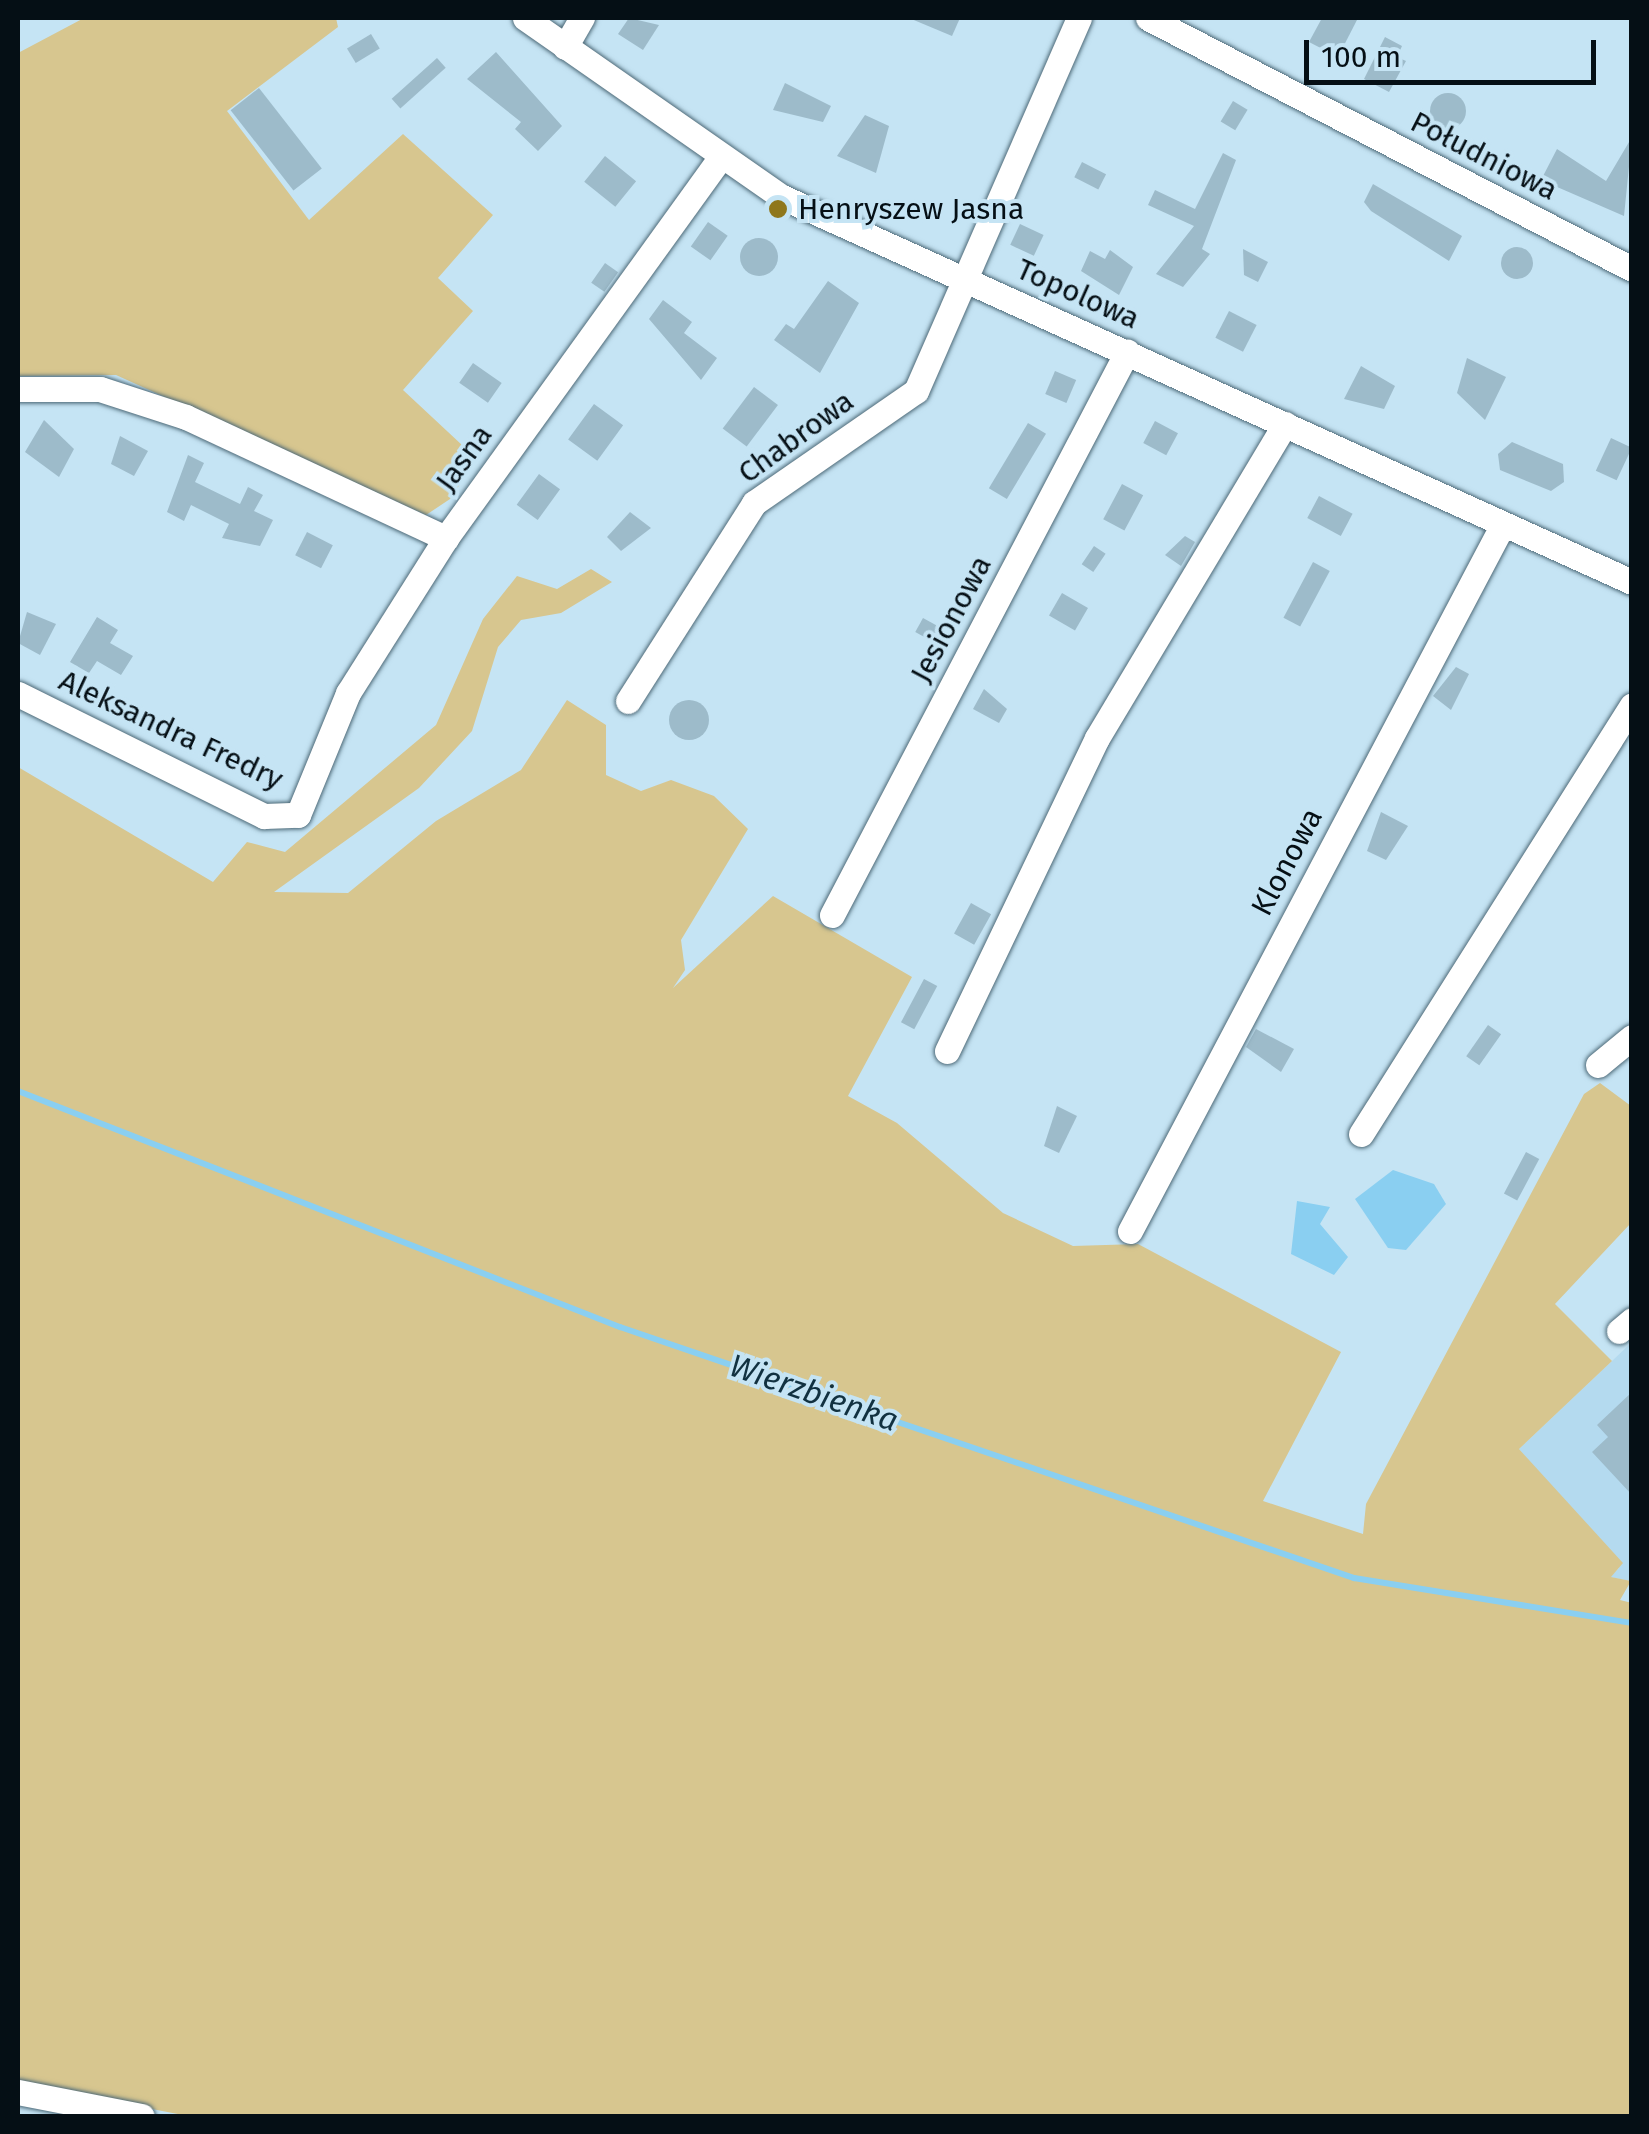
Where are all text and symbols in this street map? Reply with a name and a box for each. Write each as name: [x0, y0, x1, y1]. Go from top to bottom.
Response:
scale bar: [1309, 20, 1602, 82]
text: 100 m: [1321, 39, 1401, 75]
street label: Południowa: [1405, 104, 1563, 208]
place label: Henryszew Jasna: [798, 191, 1024, 227]
marker: Henryszew Jasna: [767, 198, 789, 220]
street label: Topolowa: [1011, 251, 1145, 337]
street label: Chabrowa: [731, 383, 861, 491]
street label: Jasna: [428, 418, 500, 498]
street label: Jesionowa: [903, 550, 999, 688]
street label: Aleksandra Fredry: [53, 662, 289, 798]
street label: Klonowa: [1244, 802, 1330, 922]
water label: Wierzbienka: [725, 1346, 903, 1440]

